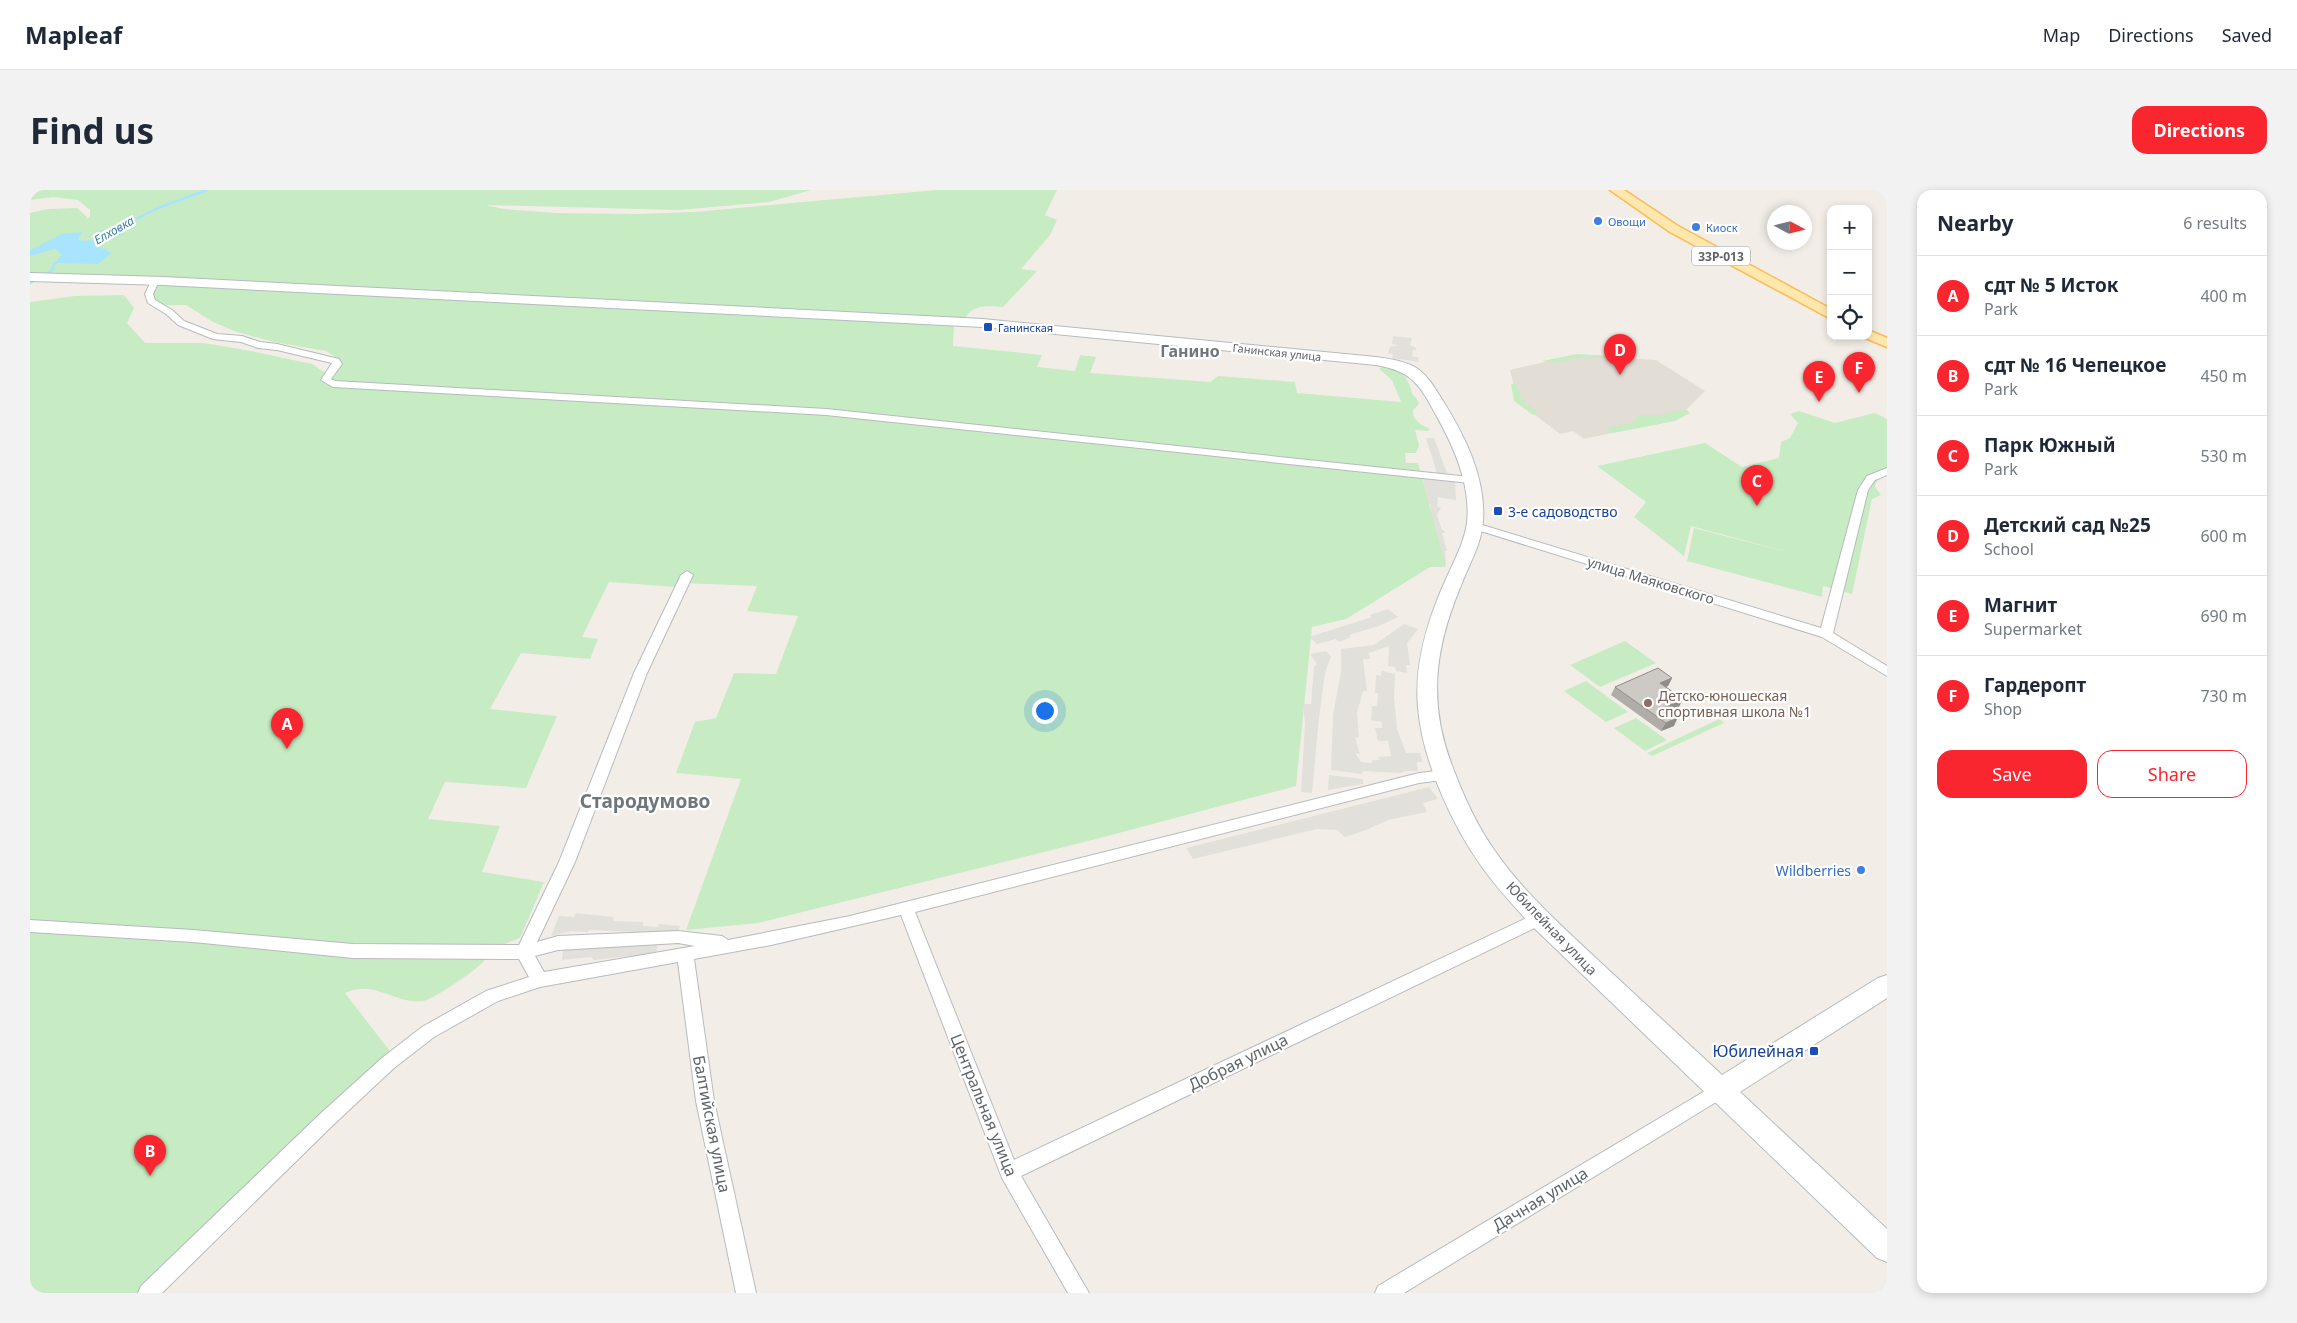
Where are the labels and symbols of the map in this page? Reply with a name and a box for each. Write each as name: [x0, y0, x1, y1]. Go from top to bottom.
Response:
north arrow: [1767, 205, 1812, 250]
water label: Елховка: [91, 212, 137, 248]
place label: Овощи: [1608, 214, 1646, 229]
marker: Овощи: [1592, 215, 1604, 227]
place label: Киоск: [1706, 220, 1738, 235]
marker: Киоск: [1690, 221, 1702, 233]
road number: 33Р-013: [1692, 246, 1750, 266]
place label: Ганинская: [998, 320, 1053, 335]
marker: Ганинская: [982, 321, 994, 333]
pin: D: [1604, 334, 1636, 375]
district label: Ганино: [1160, 340, 1220, 362]
street label: Ганинская улица: [1232, 340, 1322, 364]
pin: F: [1843, 352, 1875, 393]
pin: E: [1803, 361, 1835, 402]
pin: C: [1741, 465, 1773, 506]
place label: 3-е садоводство: [1508, 502, 1618, 521]
marker: 3-е садоводство: [1492, 505, 1504, 517]
street label: улица Маяковского: [1585, 552, 1717, 608]
place label: Детско-юношеская спортивная школа №1: [1658, 686, 1811, 721]
marker: Детско-юношеская спортивная школа №1: [1642, 697, 1654, 709]
your location: [1032, 698, 1058, 724]
pin: A: [271, 708, 303, 749]
district label: Стародумово: [580, 788, 710, 814]
place label: Wildberries: [1776, 861, 1851, 880]
marker: Wildberries: [1855, 864, 1867, 876]
street label: Юбилейная улица: [1502, 877, 1602, 979]
street label: Добрая улица: [1185, 1028, 1291, 1096]
street label: Центральная улица: [945, 1030, 1023, 1180]
place label: Юбилейная: [1712, 1040, 1804, 1062]
marker: Юбилейная: [1808, 1045, 1820, 1057]
street label: Балтийская улица: [688, 1054, 736, 1194]
pin: B: [134, 1135, 166, 1176]
street label: Дачная улица: [1488, 1162, 1592, 1236]

